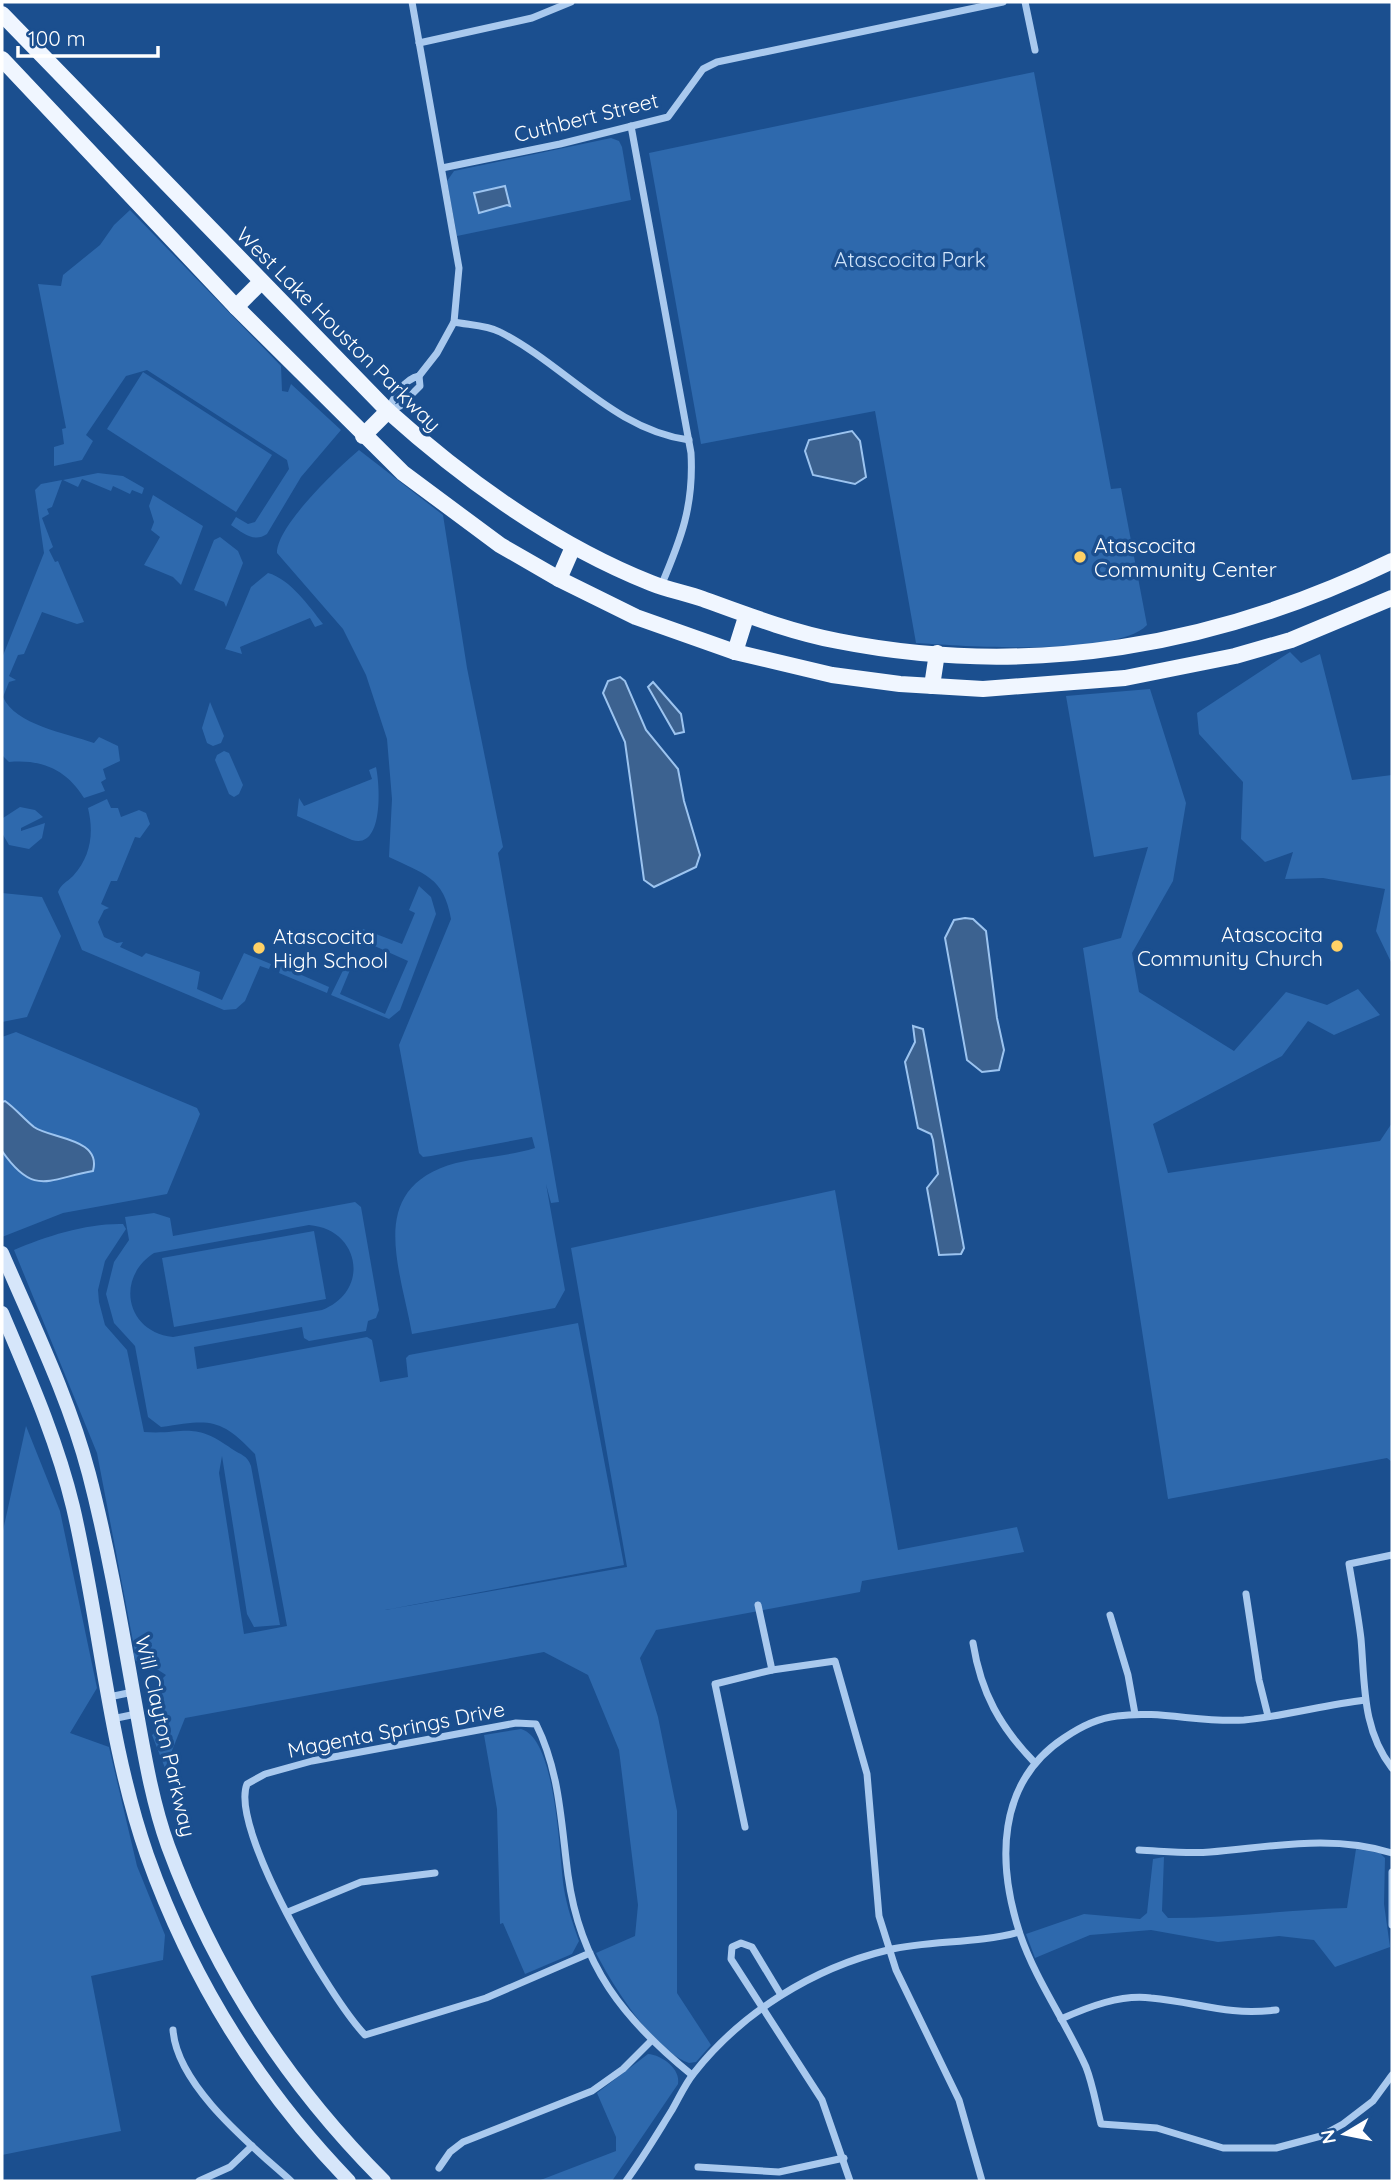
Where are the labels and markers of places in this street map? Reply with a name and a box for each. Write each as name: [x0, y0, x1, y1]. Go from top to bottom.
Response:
place label: Atascocita Community Center: [1094, 532, 1277, 582]
marker: Atascocita Community Center: [1072, 549, 1088, 565]
place label: Atascocita Community Church: [1137, 921, 1323, 971]
place label: Atascocita High School: [273, 923, 388, 973]
marker: Atascocita Community Church: [1329, 938, 1345, 954]
marker: Atascocita High School: [251, 940, 267, 956]

